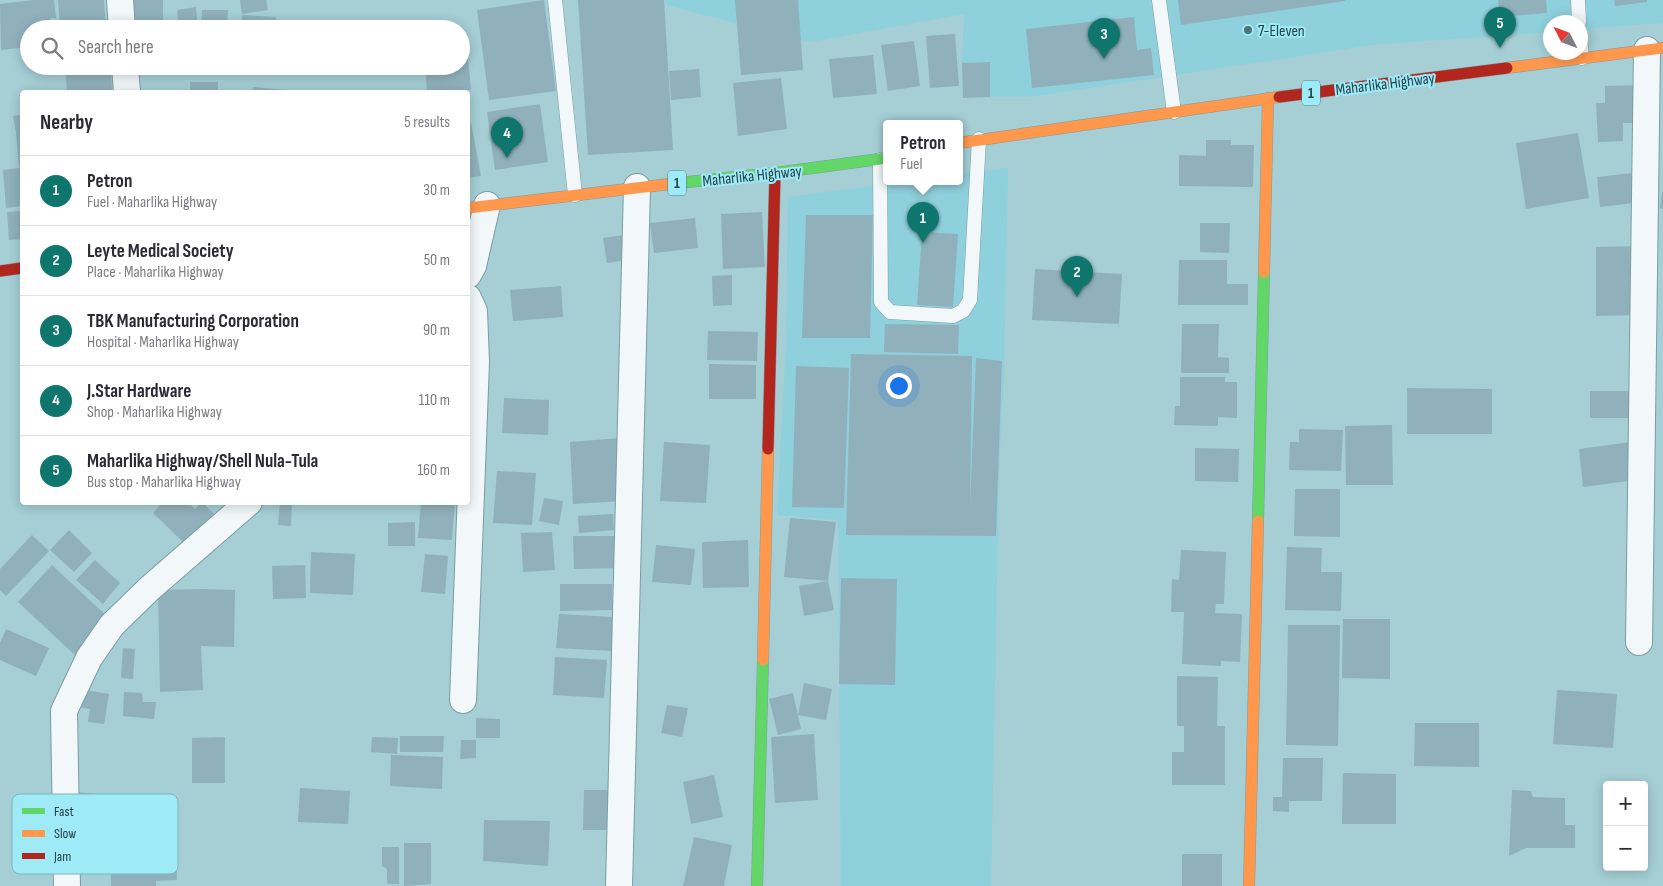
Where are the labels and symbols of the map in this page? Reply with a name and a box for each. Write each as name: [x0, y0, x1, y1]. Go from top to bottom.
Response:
pin: 5: [1484, 7, 1516, 48]
north arrow: [1543, 15, 1588, 60]
pin: 3: [1088, 18, 1120, 59]
place label: 7-Eleven: [1258, 22, 1305, 41]
marker: 7-Eleven: [1242, 24, 1254, 36]
street label: Maharlika Highway: [1335, 69, 1436, 100]
road number: 1: [1302, 80, 1320, 106]
pin: 4: [491, 117, 523, 158]
street label: Maharlika Highway: [702, 162, 803, 191]
road number: 1: [668, 170, 686, 196]
pin: 1: [907, 202, 939, 243]
pin: 2: [1061, 256, 1093, 297]
your location: [886, 373, 912, 399]
legend: [12, 794, 178, 874]
text: Fast: [54, 803, 74, 820]
text: Slow: [54, 825, 76, 842]
text: Jam: [53, 848, 71, 865]

